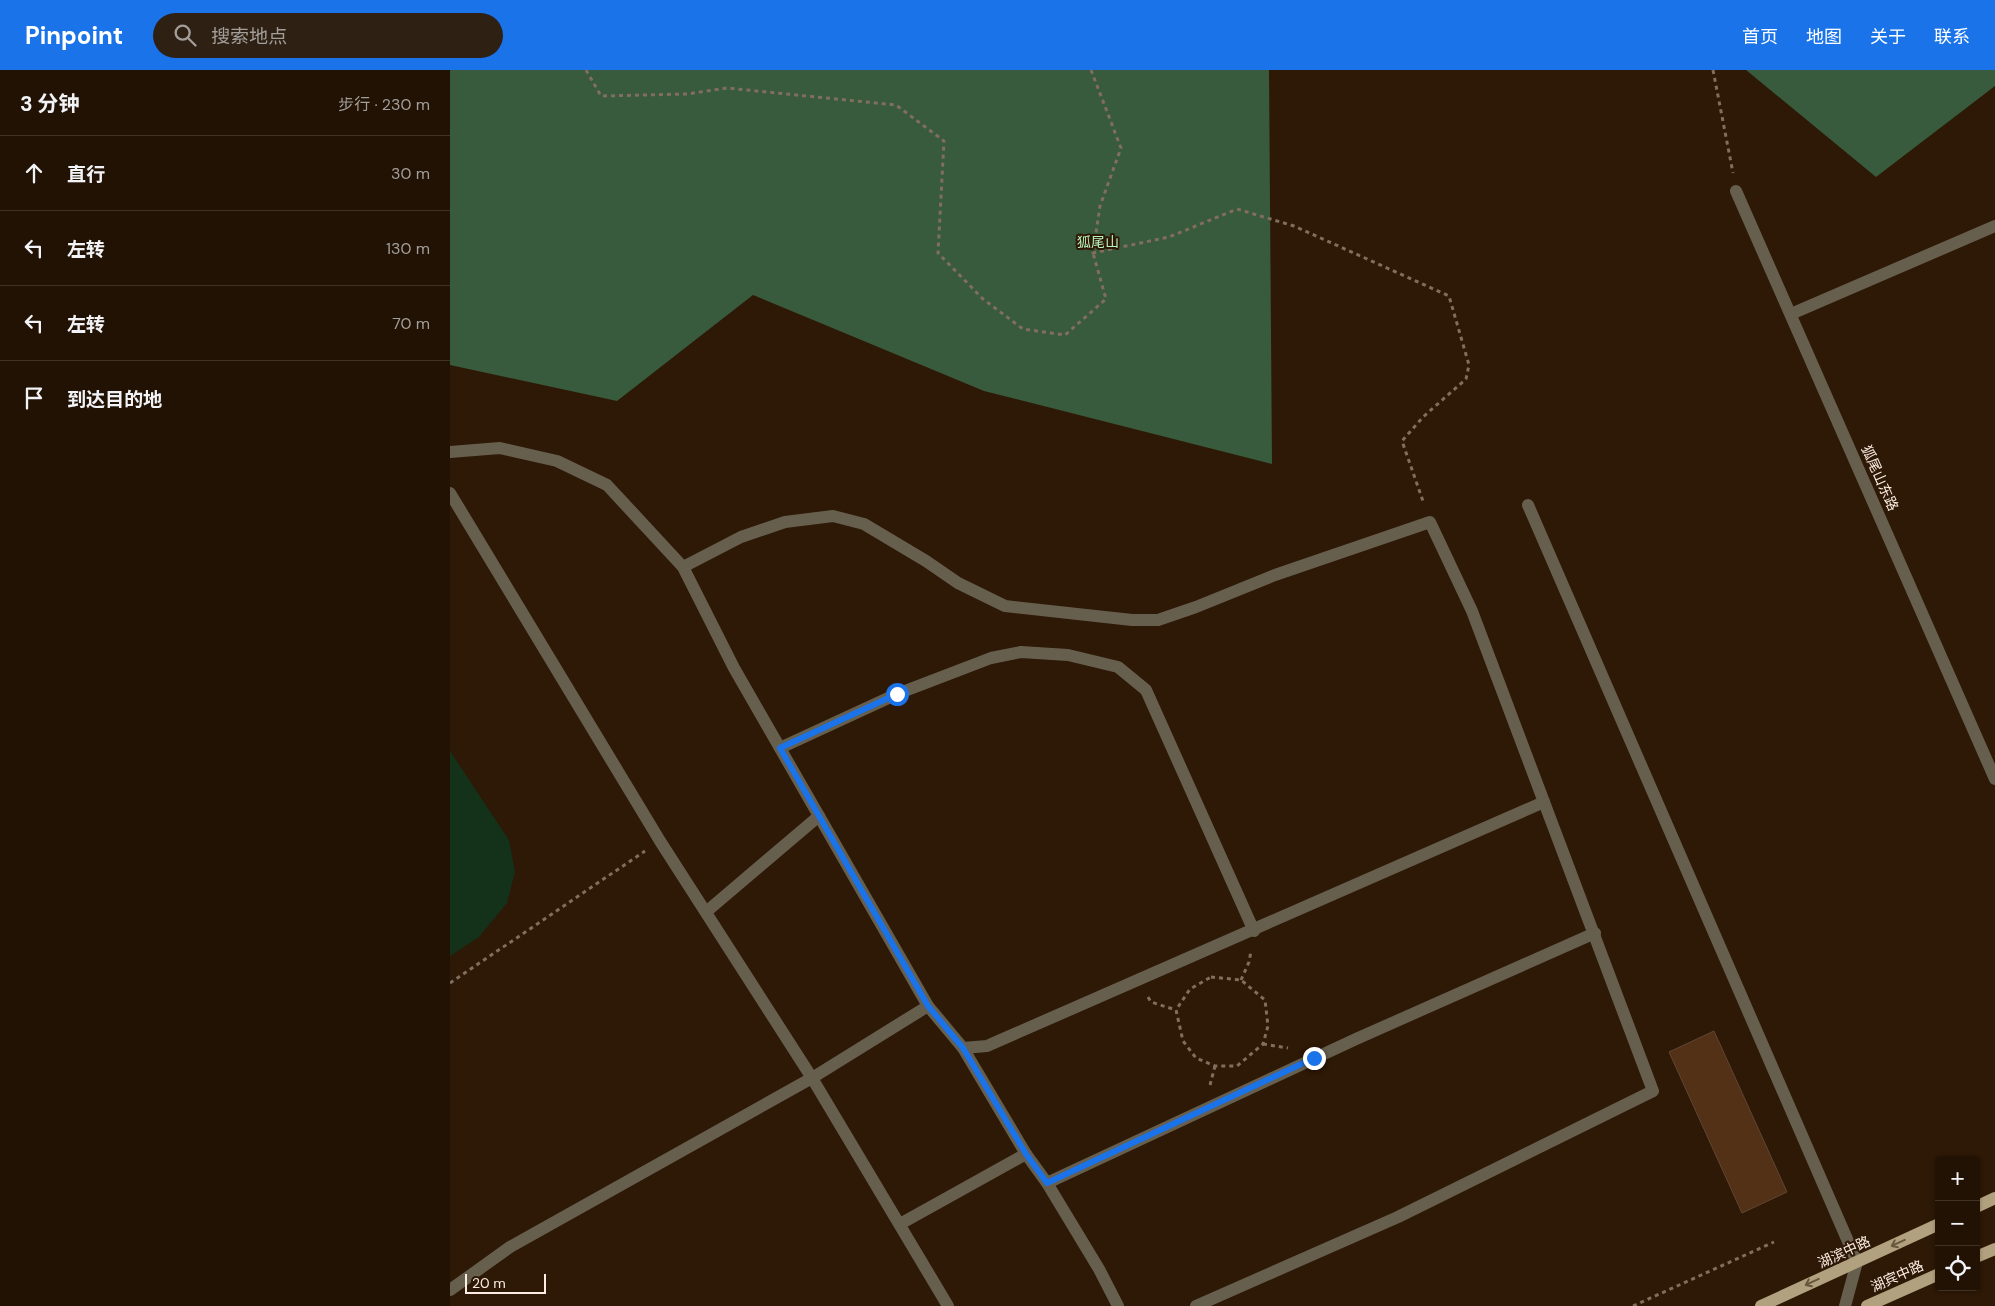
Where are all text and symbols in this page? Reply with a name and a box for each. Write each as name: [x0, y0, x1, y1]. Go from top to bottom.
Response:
search box: [153, 13, 503, 58]
text: Pinpoint: [25, 20, 123, 51]
icon: search: [171, 21, 199, 49]
text: 搜索地点: [211, 24, 287, 49]
text: 首页: [1742, 25, 1778, 49]
text: 地图: [1806, 25, 1842, 49]
text: 关于: [1870, 25, 1906, 49]
text: 联系: [1934, 25, 1970, 49]
text: 3 分钟: [20, 90, 80, 118]
text: 步行 · 230 m: [338, 94, 430, 115]
icon: ahead: [20, 159, 48, 187]
text: 直行: [67, 162, 105, 187]
text: 30 m: [391, 163, 430, 184]
park label: 狐尾山: [1077, 233, 1119, 251]
icon: left: [20, 234, 48, 262]
text: 左转: [67, 237, 105, 262]
text: 130 m: [386, 238, 430, 259]
icon: left: [20, 309, 48, 337]
text: 左转: [67, 312, 105, 337]
text: 70 m: [392, 313, 430, 334]
icon: arrive: [20, 384, 48, 412]
text: 到达目的地: [67, 387, 162, 412]
street label: 狐尾山东路: [1858, 442, 1902, 514]
route start: [886, 683, 909, 706]
route end: [1303, 1047, 1326, 1070]
map controls: [1935, 1156, 1980, 1291]
button: +: [1935, 1156, 1980, 1201]
button: −: [1935, 1201, 1980, 1246]
street label: 湖滨中路: [1815, 1232, 1873, 1272]
one-way arrow: [1891, 1239, 1906, 1248]
button: locate: [1935, 1246, 1980, 1291]
street label: 湖宾中路: [1868, 1256, 1926, 1296]
scale bar: [465, 1271, 546, 1294]
text: 20 m: [472, 1274, 506, 1292]
one-way arrow: [1805, 1278, 1820, 1288]

